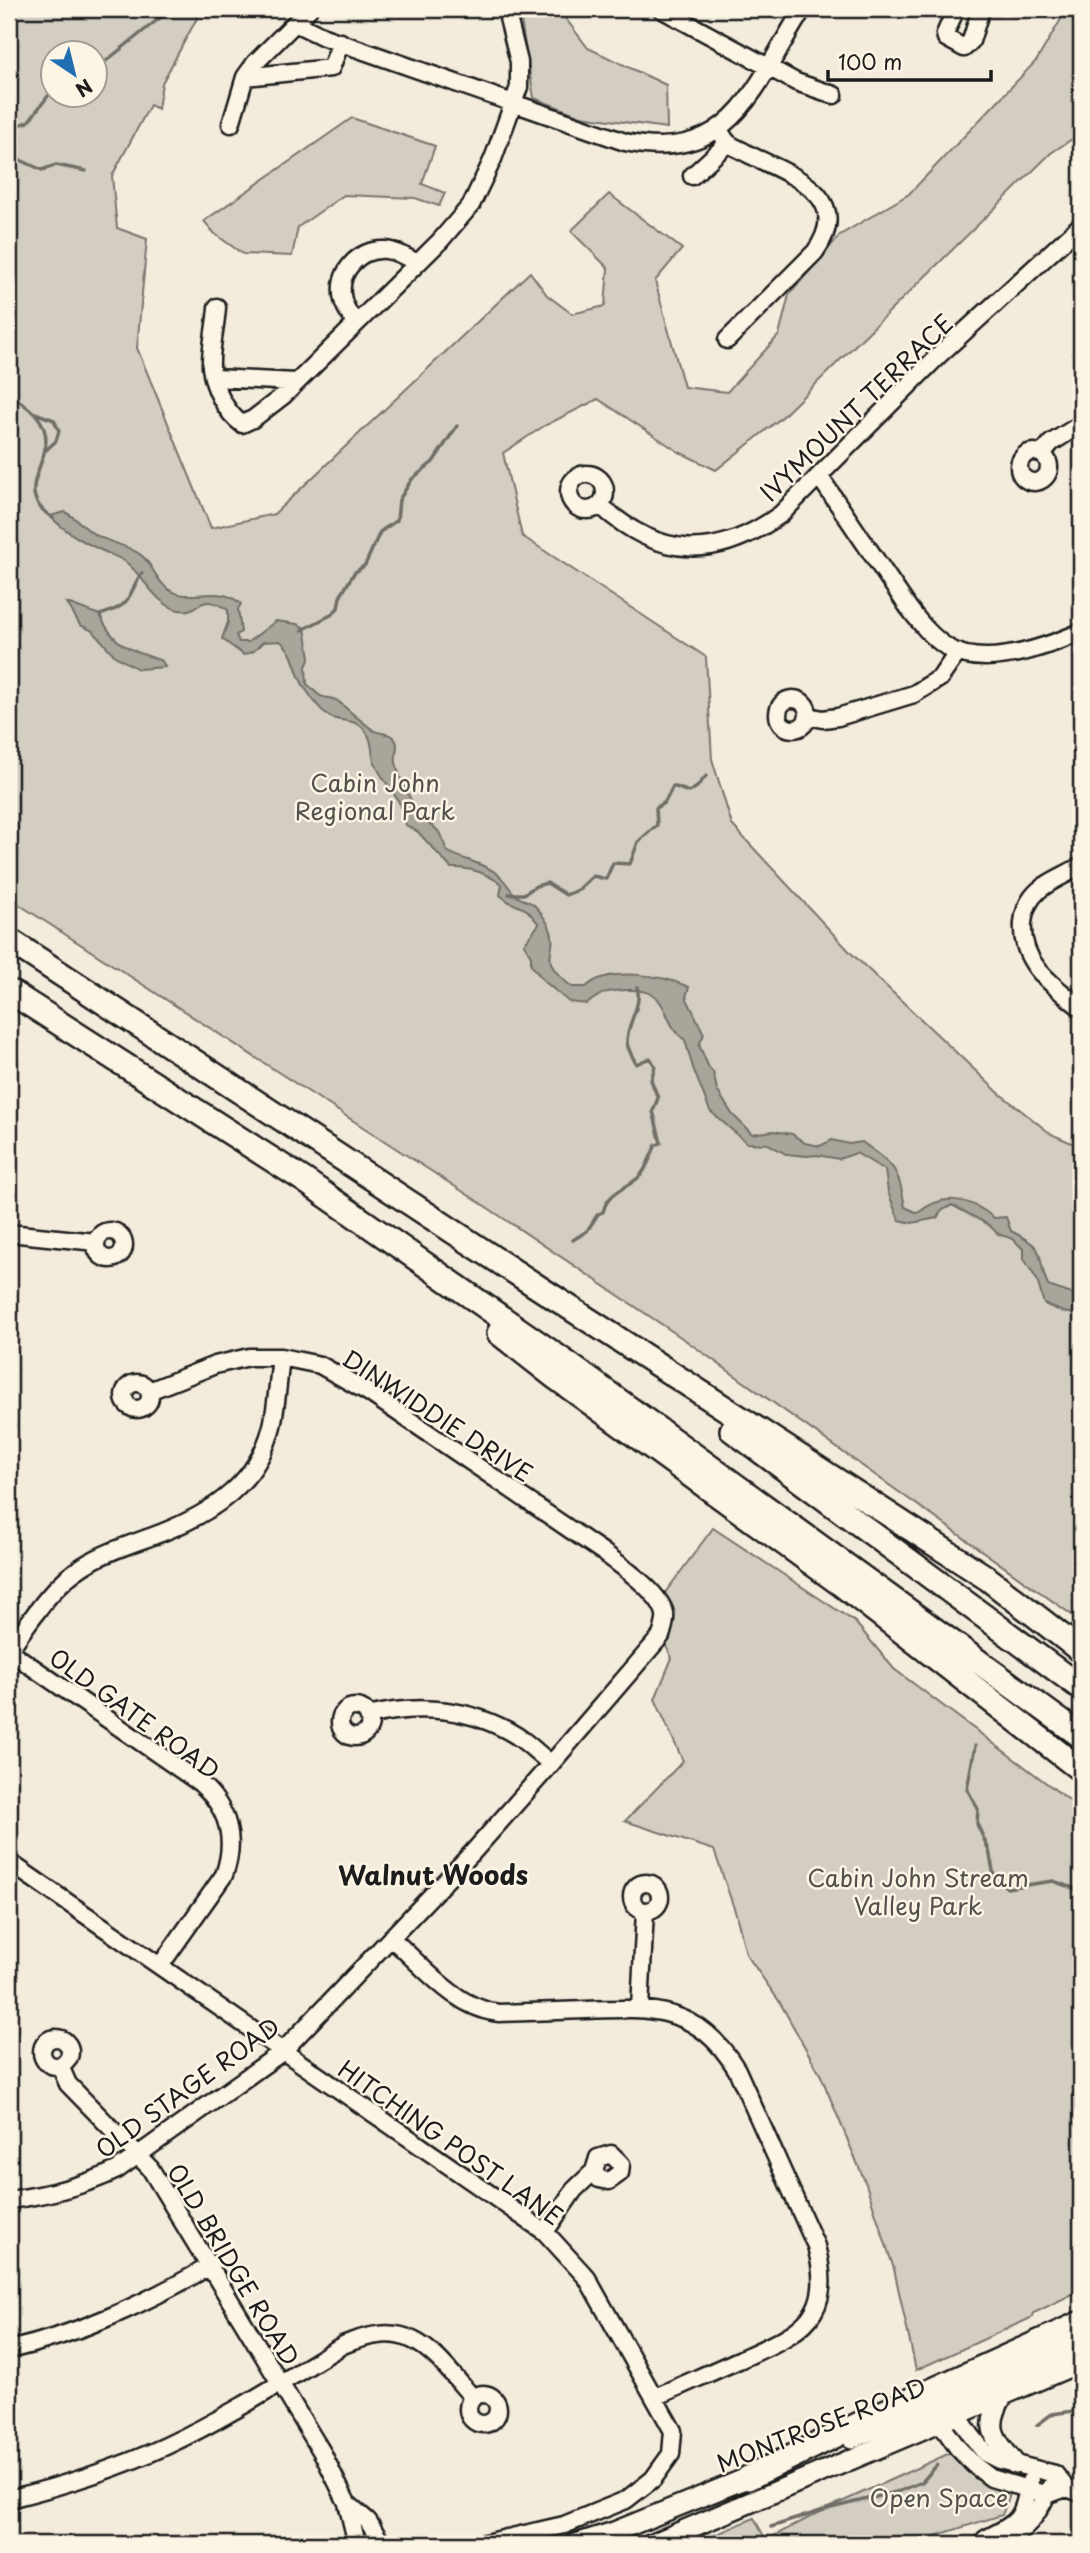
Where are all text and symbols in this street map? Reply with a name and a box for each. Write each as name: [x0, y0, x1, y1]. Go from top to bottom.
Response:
north arrow: [38, 38, 108, 108]
scale bar: [828, 38, 990, 82]
text: 100 m: [838, 45, 902, 77]
text: N: [70, 73, 99, 105]
street label: IVYMOUNT TERRACE: [751, 305, 961, 509]
park label: Cabin John Regional Park: [295, 764, 455, 828]
street label: DINWIDDIE DRIVE: [336, 1340, 540, 1490]
street label: OLD GATE ROAD: [42, 1639, 228, 1787]
district label: Walnut Woods: [338, 1855, 528, 1894]
park label: Cabin John Stream Valley Park: [807, 1859, 1029, 1923]
street label: OLD STAGE ROAD: [87, 2008, 287, 2166]
street label: HITCHING POST LANE: [331, 2051, 571, 2233]
street label: OLD BRIDGE ROAD: [159, 2156, 309, 2372]
street label: MONTROSE ROAD: [711, 2367, 931, 2481]
park label: Open Space: [870, 2479, 1008, 2515]

